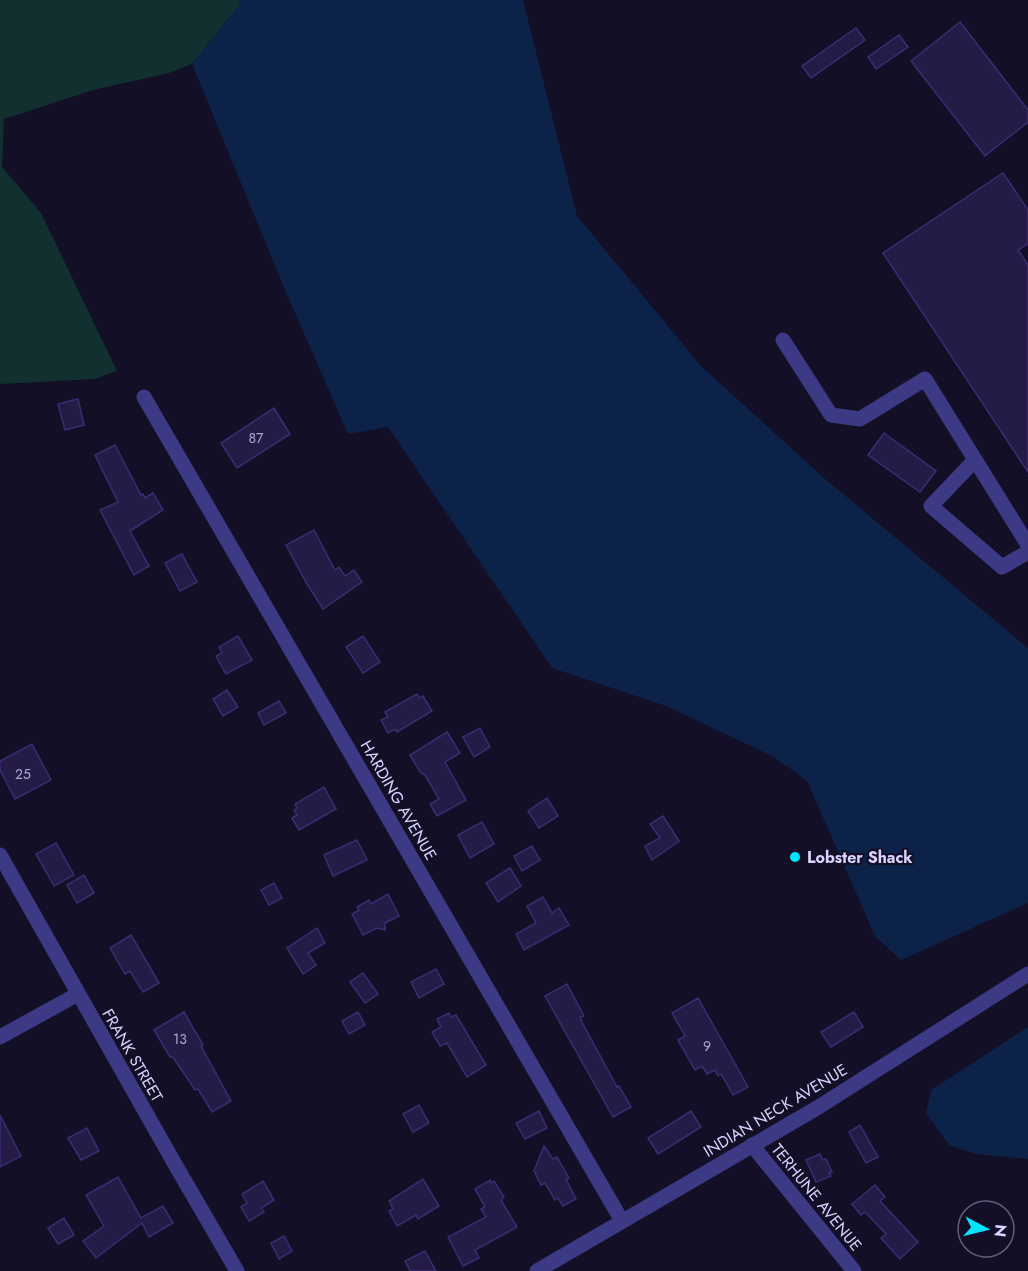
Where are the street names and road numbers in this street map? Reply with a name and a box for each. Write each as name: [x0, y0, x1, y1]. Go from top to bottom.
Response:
street label: HARDING AVENUE: [355, 736, 442, 864]
street label: FRANK STREET: [97, 1004, 169, 1107]
street label: INDIAN NECK AVENUE: [699, 1058, 852, 1163]
street label: TERHUNE AVENUE: [766, 1139, 867, 1256]

